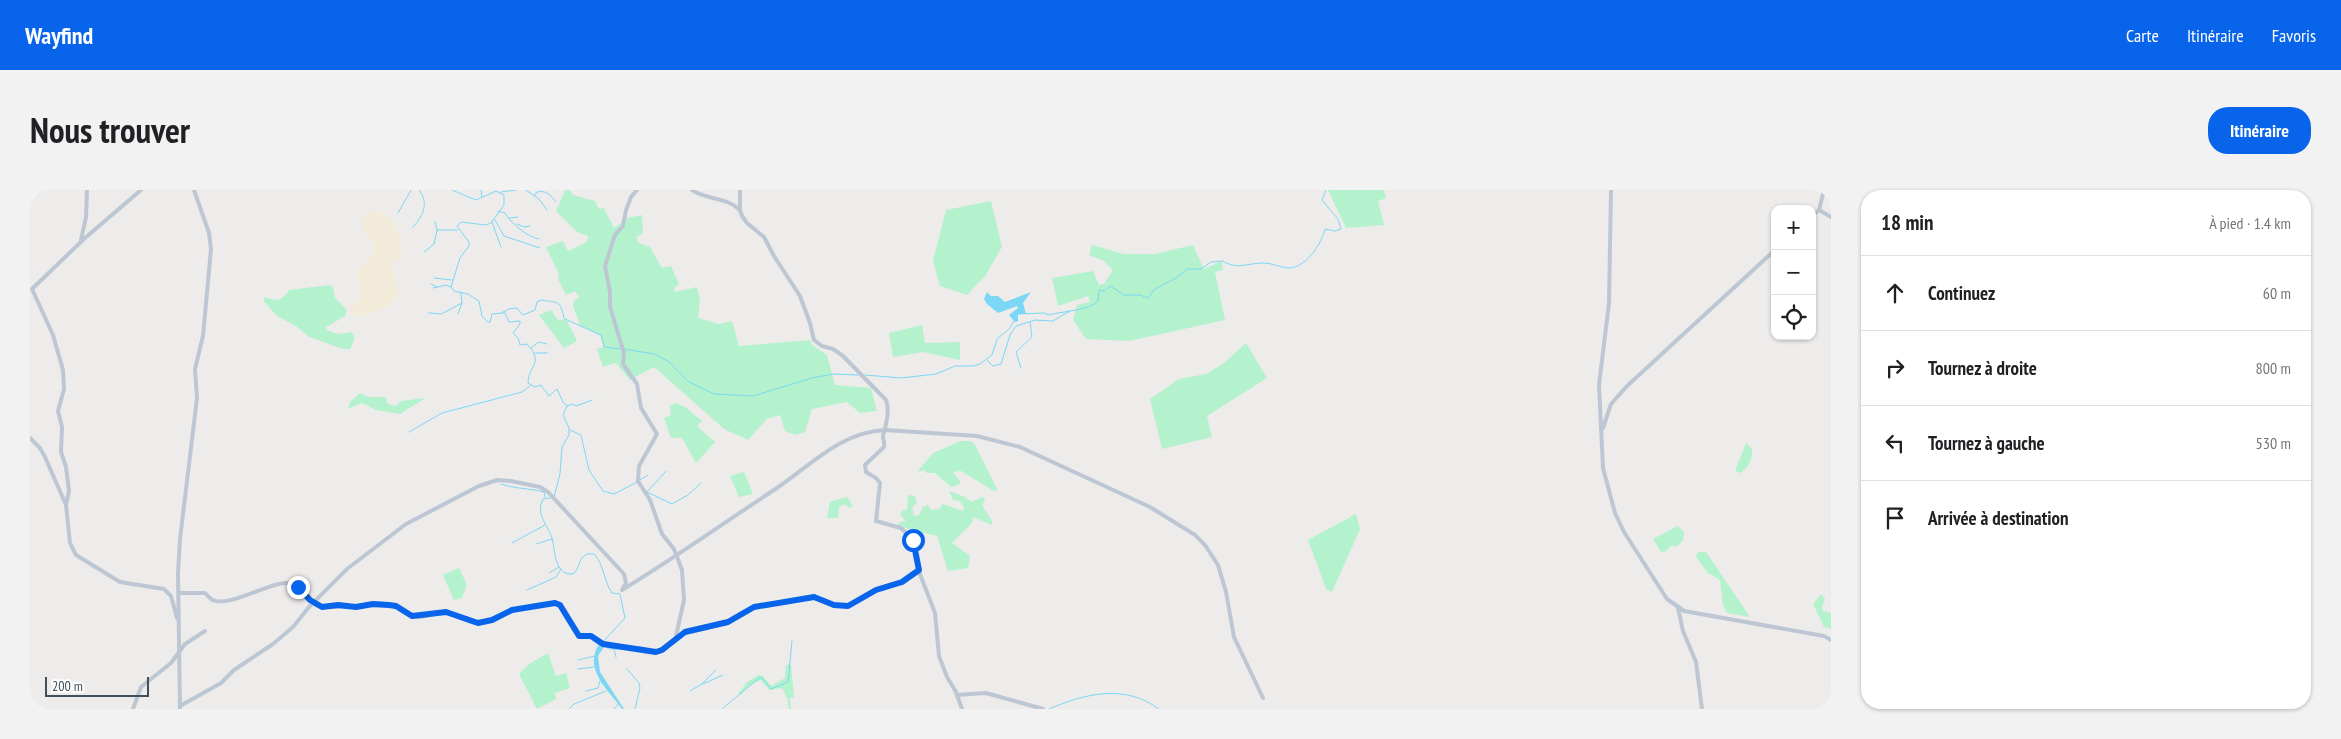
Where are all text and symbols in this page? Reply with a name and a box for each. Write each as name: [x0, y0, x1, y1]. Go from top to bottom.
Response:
text: Wayfind: [25, 20, 93, 51]
text: Carte: [2126, 24, 2159, 47]
text: Itinéraire: [2187, 24, 2244, 47]
text: Favoris: [2272, 24, 2316, 47]
text: Nous trouver: [30, 107, 190, 153]
button: Itinéraire: [2208, 107, 2311, 154]
map controls: [1771, 205, 1816, 340]
button: +: [1771, 205, 1816, 250]
text: 18 min: [1881, 209, 1933, 236]
text: À pied · 1.4 km: [2209, 213, 2291, 233]
button: −: [1771, 250, 1816, 295]
icon: ahead: [1881, 279, 1909, 307]
text: Continuez: [1928, 281, 1995, 305]
text: 60 m: [2263, 283, 2291, 303]
button: locate: [1771, 295, 1816, 340]
icon: right: [1881, 354, 1909, 382]
text: Tournez à droite: [1928, 356, 2037, 380]
text: 800 m: [2256, 358, 2291, 378]
icon: left: [1881, 429, 1909, 457]
text: Tournez à gauche: [1928, 431, 2045, 455]
text: 530 m: [2256, 433, 2291, 453]
icon: arrive: [1881, 504, 1909, 532]
text: Arrivée à destination: [1928, 506, 2069, 530]
route start: [902, 529, 925, 552]
route end: [287, 576, 310, 599]
scale bar: [45, 674, 149, 697]
text: 200 m: [52, 677, 83, 695]

